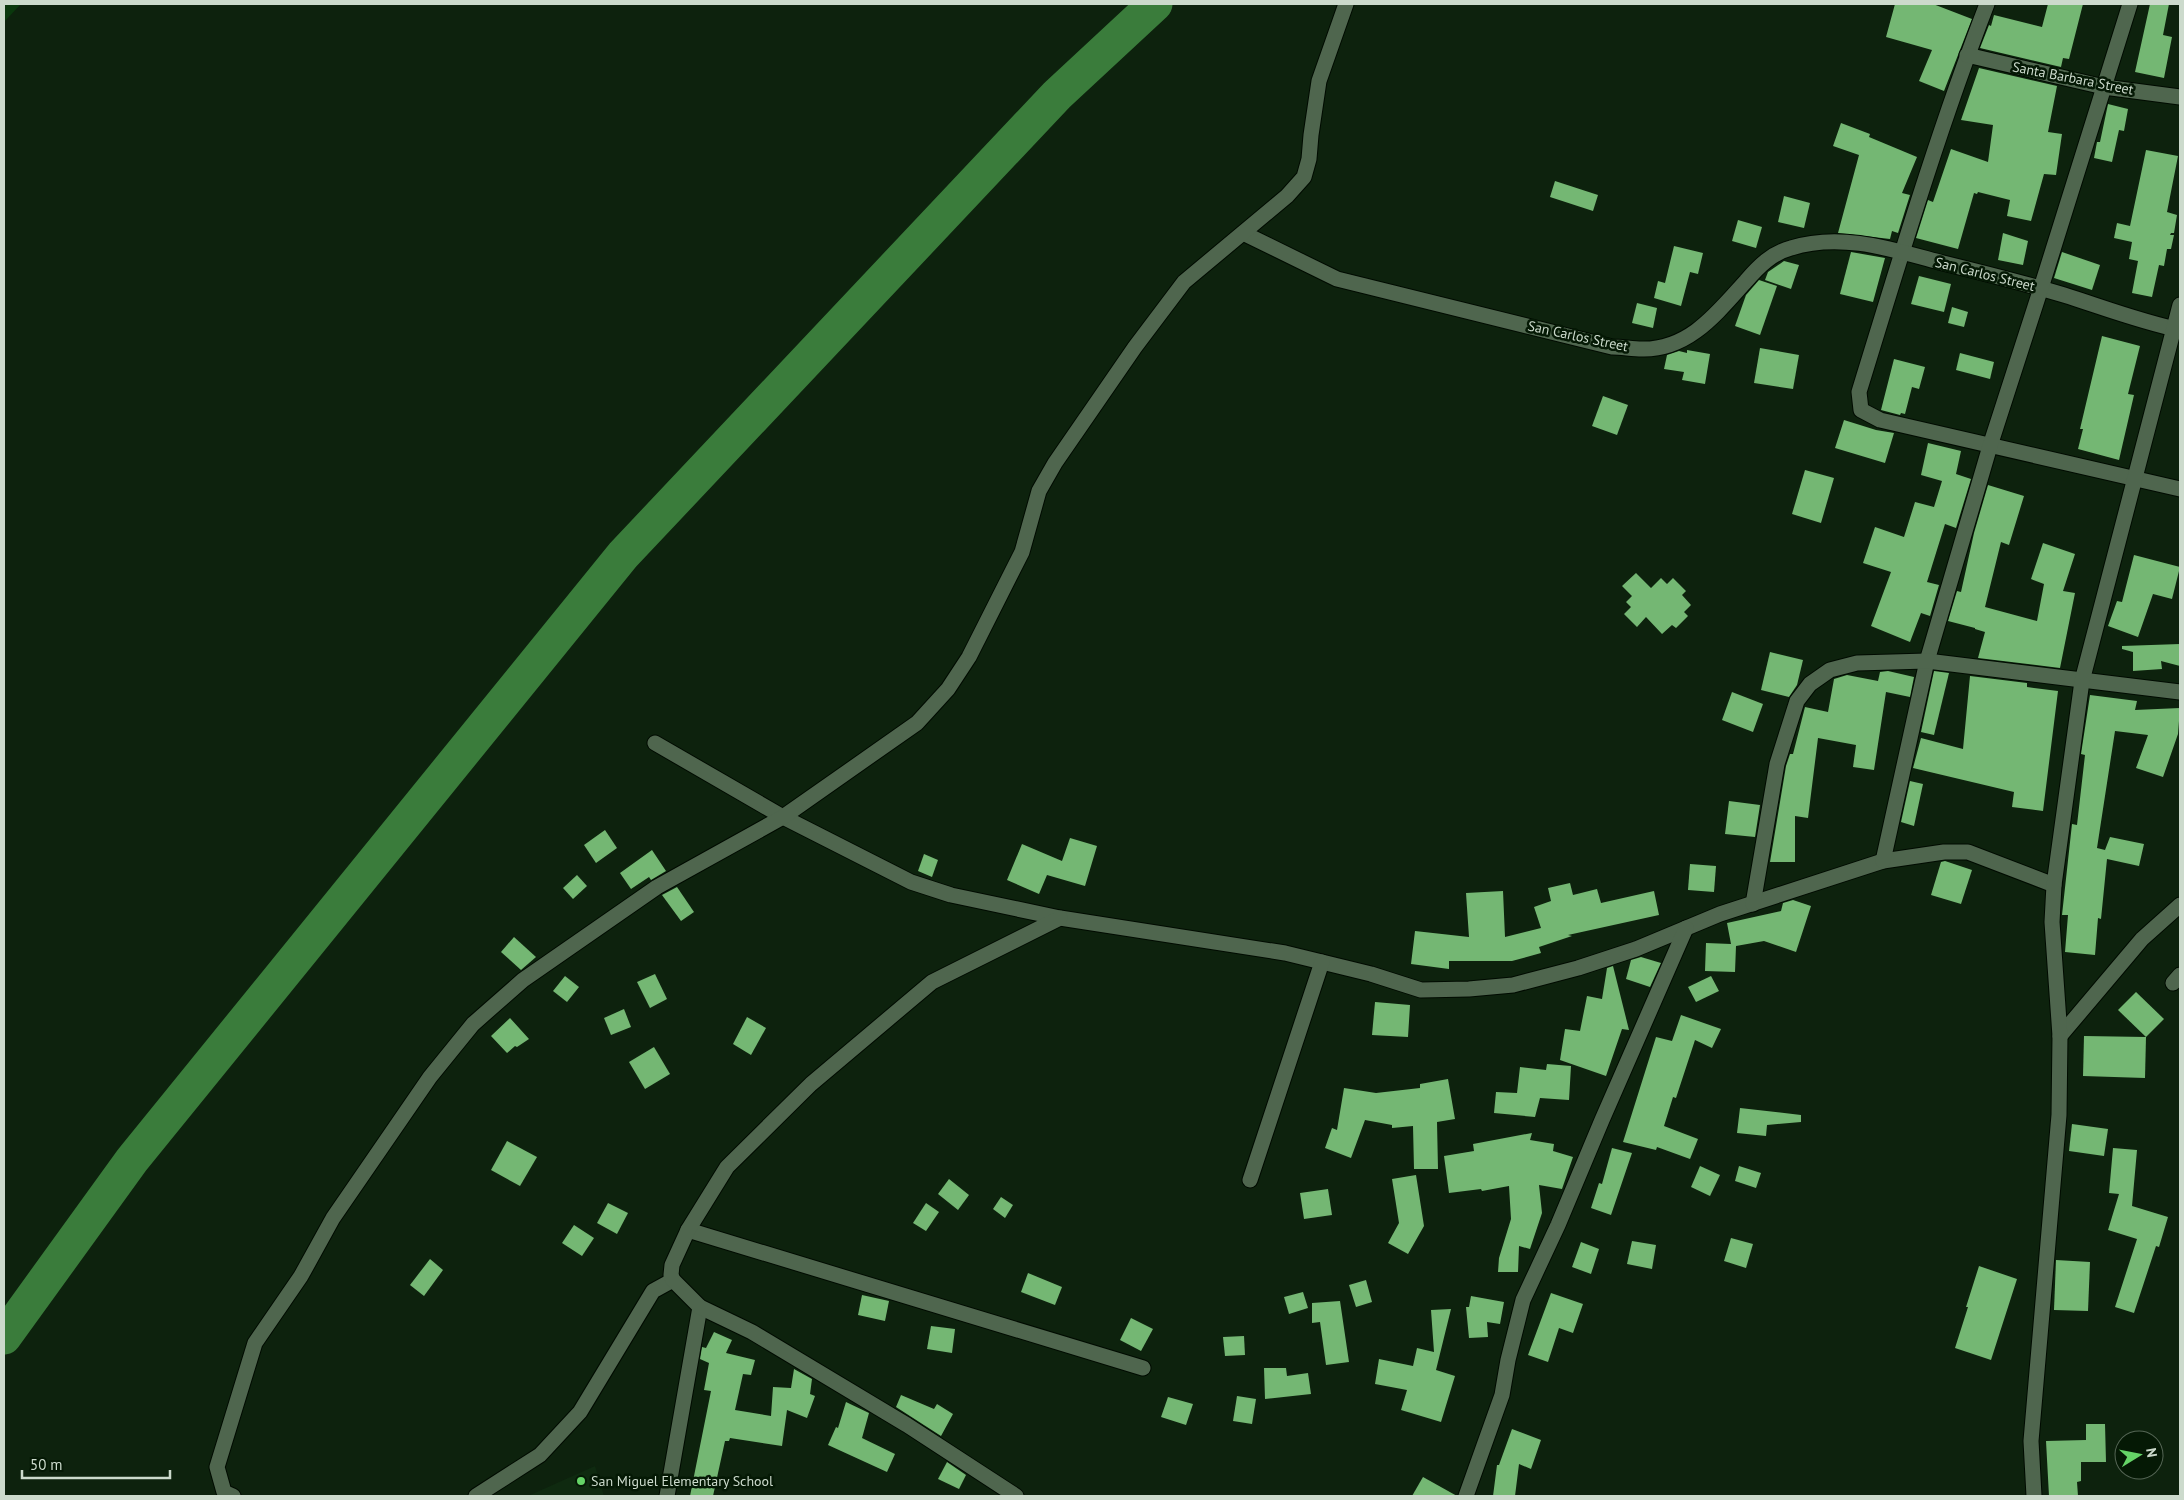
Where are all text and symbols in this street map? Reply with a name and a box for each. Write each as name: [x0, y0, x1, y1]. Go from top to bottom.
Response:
street label: Santa Barbara Street: [2011, 57, 2135, 99]
street label: San Carlos Street: [1933, 253, 2037, 295]
street label: San Carlos Street: [1526, 317, 1630, 355]
north arrow: [2114, 1430, 2164, 1480]
text: N: [2142, 1447, 2161, 1459]
scale bar: [22, 1448, 170, 1480]
text: 50 m: [30, 1455, 63, 1474]
place label: San Miguel Elementary School: [591, 1472, 773, 1490]
marker: San Miguel Elementary School: [575, 1475, 587, 1487]

